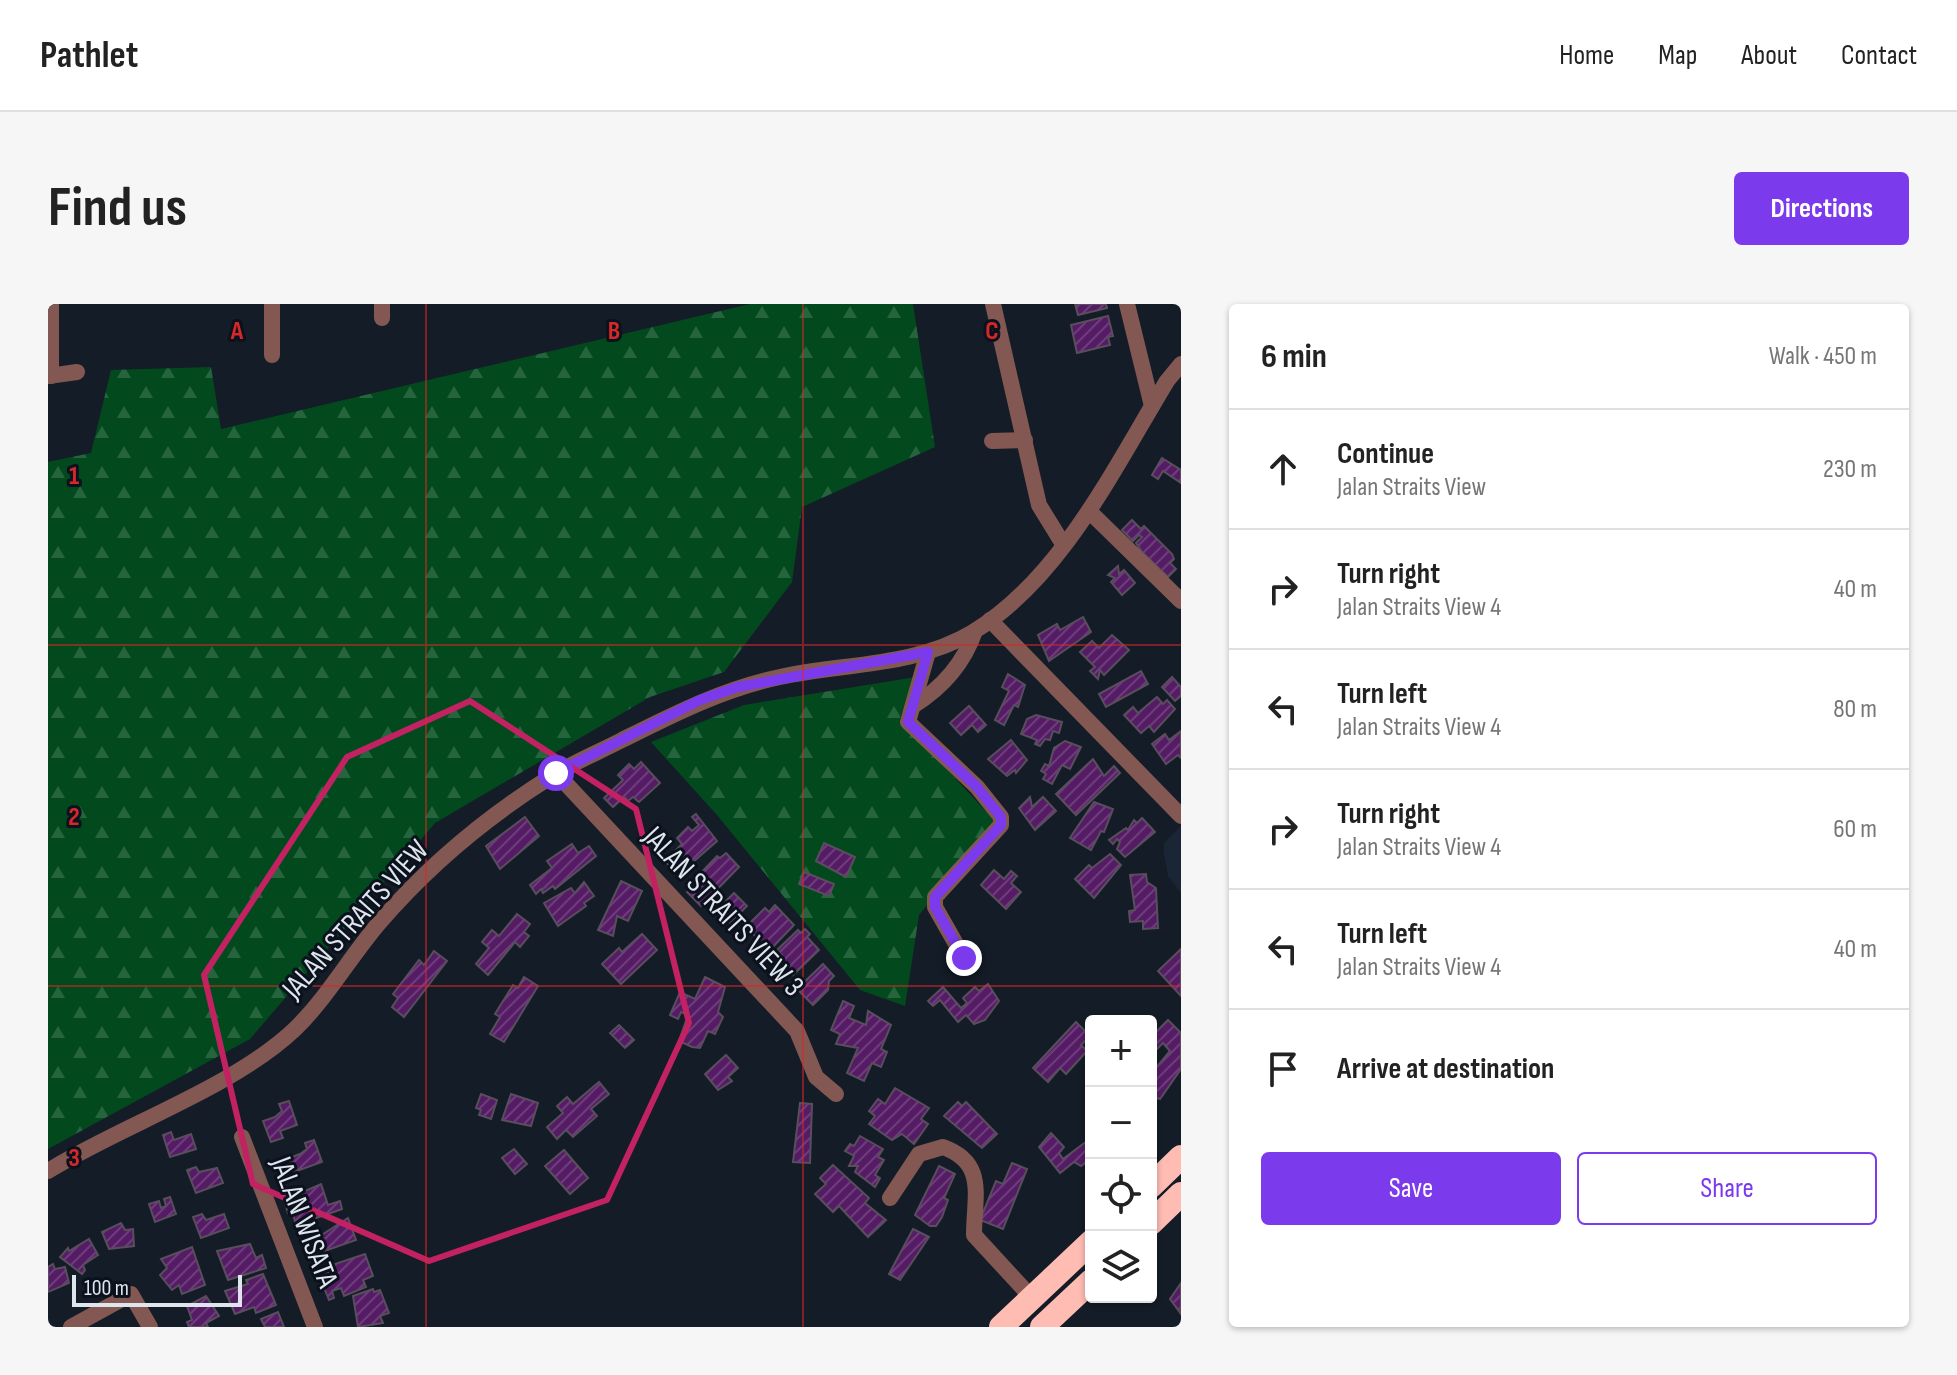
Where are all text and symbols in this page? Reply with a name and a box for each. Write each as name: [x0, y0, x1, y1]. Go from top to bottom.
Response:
text: Pathlet: [40, 33, 138, 78]
text: Home: [1559, 39, 1614, 72]
text: Map: [1658, 39, 1697, 72]
text: About: [1741, 39, 1797, 72]
text: Contact: [1841, 39, 1917, 72]
button: Directions: [1734, 172, 1909, 245]
text: Find us: [48, 175, 187, 242]
text: A: [230, 316, 244, 347]
text: B: [608, 316, 620, 347]
text: C: [985, 316, 999, 347]
text: 6 min: [1261, 336, 1327, 377]
text: Walk · 450 m: [1769, 341, 1877, 372]
text: Continue: [1337, 436, 1434, 472]
icon: ahead: [1261, 447, 1305, 491]
text: 230 m: [1823, 454, 1877, 485]
text: 1: [69, 461, 79, 492]
text: Jalan Straits View: [1337, 472, 1486, 503]
text: Turn right: [1337, 556, 1440, 592]
icon: right: [1261, 567, 1305, 611]
text: 40 m: [1834, 574, 1877, 605]
text: Jalan Straits View 4: [1337, 592, 1501, 623]
text: Turn left: [1337, 676, 1427, 712]
icon: left: [1261, 687, 1305, 731]
text: 80 m: [1833, 694, 1877, 725]
text: Jalan Straits View 4: [1337, 712, 1501, 743]
route start: [538, 755, 574, 791]
text: Turn right: [1337, 796, 1440, 832]
text: 2: [68, 802, 80, 833]
icon: right: [1261, 807, 1305, 851]
text: 60 m: [1833, 814, 1877, 845]
street label: JALAN STRAITS VIEW 3: [635, 819, 811, 1004]
street label: JALAN STRAITS VIEW: [274, 832, 437, 1007]
text: Jalan Straits View 4: [1337, 832, 1501, 863]
text: Turn left: [1337, 916, 1427, 952]
icon: left: [1261, 927, 1305, 971]
text: 40 m: [1834, 934, 1877, 965]
route end: [946, 940, 982, 976]
text: Jalan Straits View 4: [1337, 952, 1501, 983]
map controls: [1085, 1015, 1157, 1303]
button: +: [1085, 1015, 1157, 1087]
icon: arrive: [1261, 1047, 1305, 1091]
text: Arrive at destination: [1337, 1051, 1554, 1087]
button: −: [1085, 1087, 1157, 1159]
text: 3: [68, 1143, 80, 1174]
street label: JALAN WISATA: [262, 1151, 345, 1293]
button: Save: [1261, 1152, 1561, 1225]
button: Share: [1577, 1152, 1877, 1225]
button: locate: [1085, 1159, 1157, 1231]
button: layers: [1085, 1231, 1157, 1303]
scale bar: [72, 1271, 242, 1307]
text: 100 m: [84, 1275, 129, 1302]

